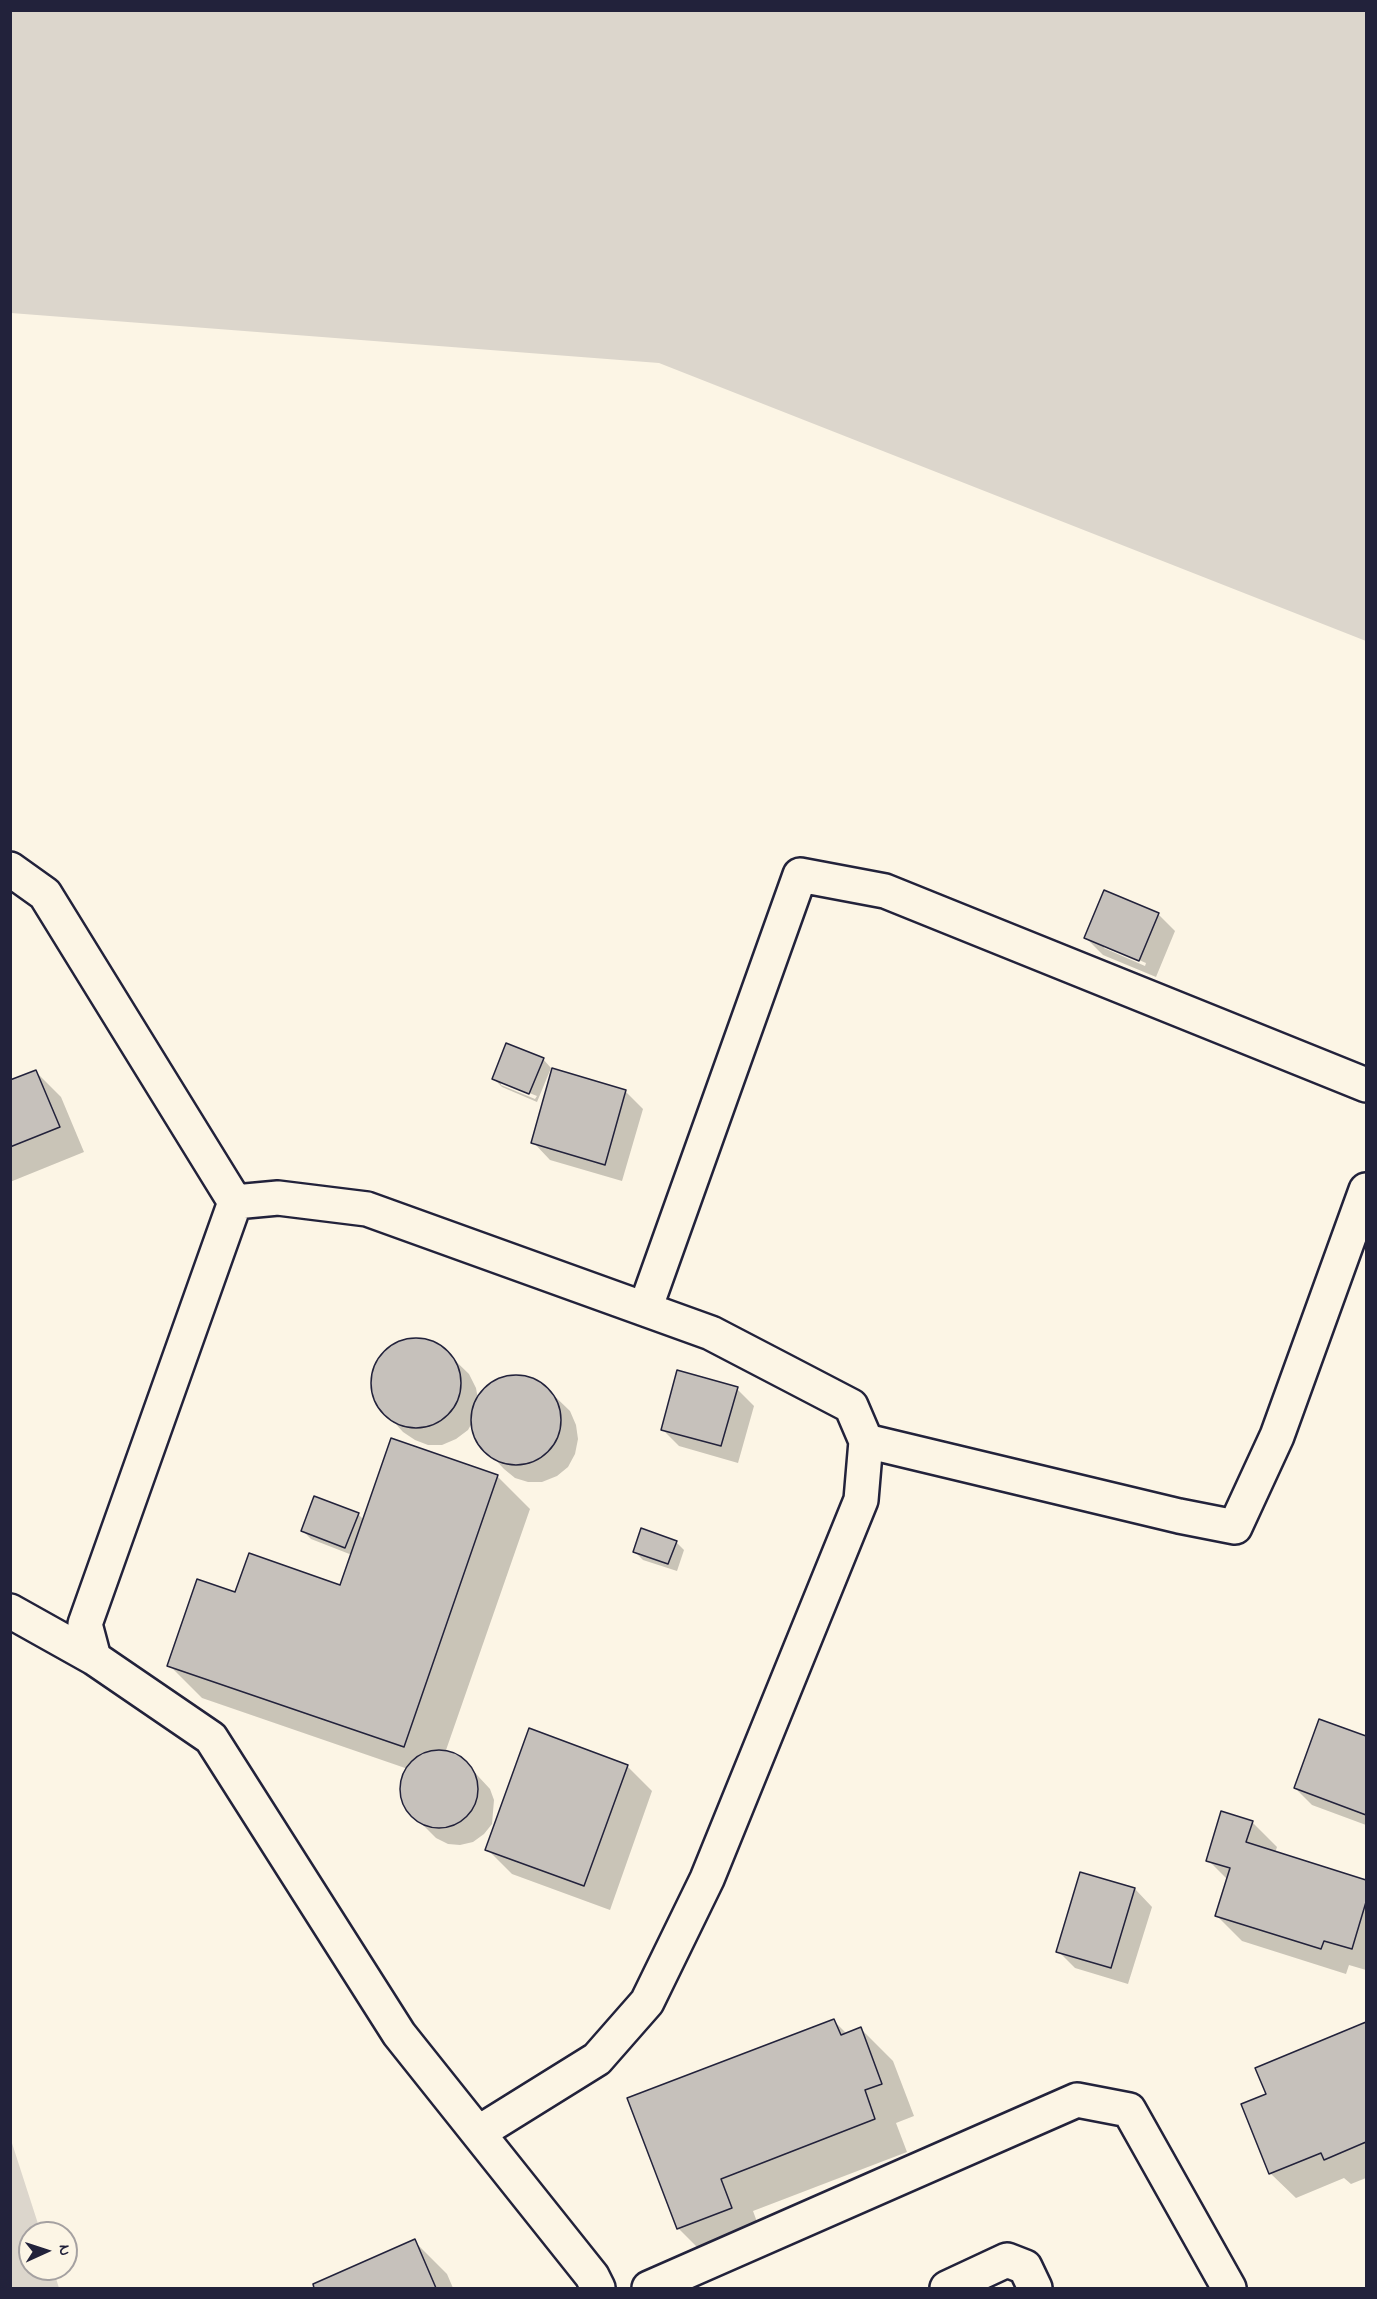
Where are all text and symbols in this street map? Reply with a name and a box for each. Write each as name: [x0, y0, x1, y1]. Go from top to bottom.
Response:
north arrow: [18, 2221, 78, 2281]
text: N: [52, 2244, 76, 2256]

